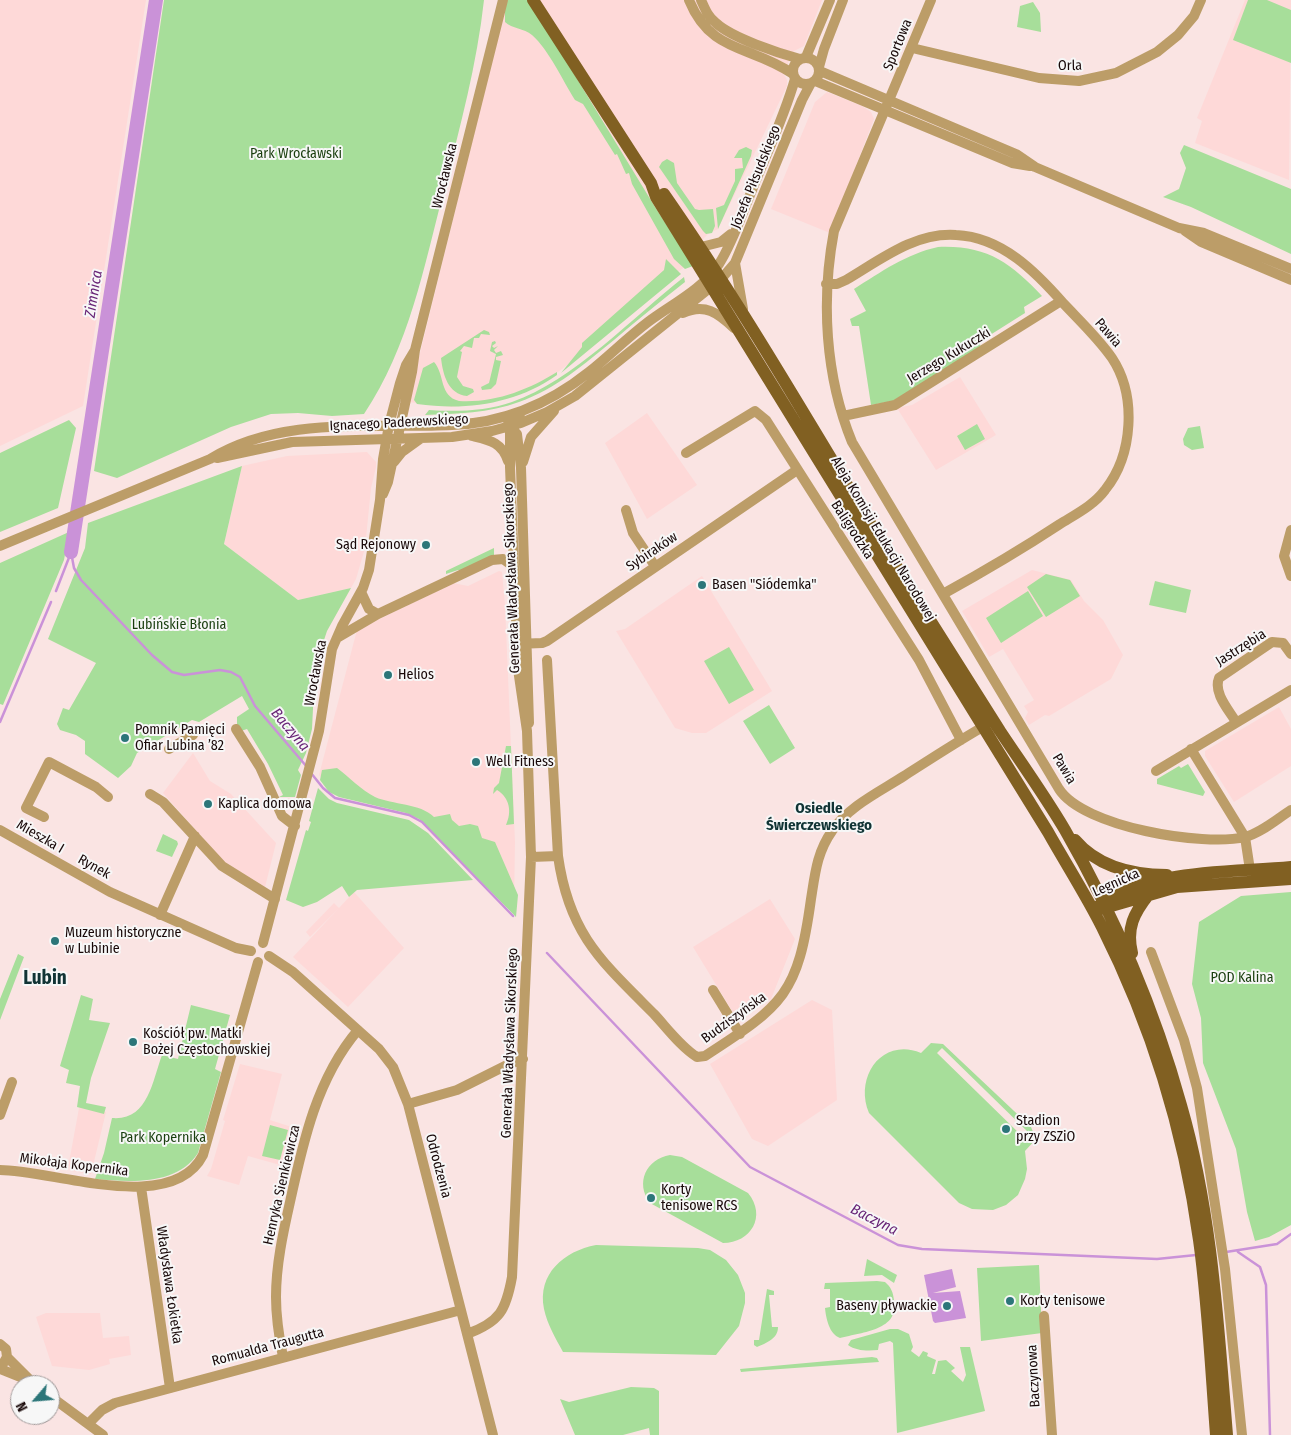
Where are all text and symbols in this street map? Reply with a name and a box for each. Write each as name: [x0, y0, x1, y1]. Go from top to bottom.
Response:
street label: Sportowa: [880, 17, 916, 73]
street label: Orla: [1058, 57, 1082, 75]
street label: Józefa Piłsudskiego: [728, 123, 784, 231]
street label: Wrocławska: [429, 141, 461, 211]
park label: Park Wrocławski: [250, 146, 342, 162]
water label: Zimnica: [81, 269, 107, 319]
street label: Pawia: [1091, 315, 1125, 351]
street label: Jerzego Kukuczki: [904, 324, 994, 388]
street label: Ignacego Paderewskiego: [329, 411, 469, 435]
street label: Aleja Komisji Edukacji Narodowej: [827, 454, 939, 624]
street label: Generała Władysława Sikorskiego: [500, 482, 524, 674]
street label: Baligrodzka: [827, 498, 877, 562]
street label: Sybiraków: [623, 529, 681, 575]
place label: Sąd Rejonowy: [336, 537, 416, 553]
marker: Sąd Rejonowy: [420, 539, 432, 551]
place label: Basen "Siódemka": [712, 577, 817, 593]
marker: Basen "Siódemka": [696, 579, 708, 591]
park label: Lubińskie Błonia: [132, 617, 226, 633]
street label: Jastrzębia: [1213, 626, 1269, 670]
street label: Wrocławska: [301, 638, 331, 708]
place label: Helios: [398, 667, 434, 683]
marker: Helios: [382, 669, 394, 681]
water label: Baczyna: [267, 705, 313, 755]
place label: Pomnik Pamięci Ofiar Lubina ’82: [135, 722, 225, 754]
marker: Pomnik Pamięci Ofiar Lubina ’82: [119, 732, 131, 744]
street label: Pawia: [1048, 751, 1080, 787]
place label: Well Fitness: [486, 754, 554, 770]
marker: Well Fitness: [470, 756, 482, 768]
place label: Kaplica domowa: [218, 796, 312, 812]
marker: Kaplica domowa: [202, 798, 214, 810]
district label: Osiedle Świerczewskiego: [766, 800, 872, 835]
street label: Mieszka I: [13, 817, 67, 857]
street label: Rynek: [75, 851, 113, 883]
street label: Legnicka: [1090, 865, 1142, 901]
place label: Muzeum historyczne w Lubinie: [65, 925, 182, 958]
marker: Muzeum historyczne w Lubinie: [49, 935, 61, 947]
street label: Generała Władysława Sikorskiego: [498, 947, 522, 1139]
district label: Lubin: [23, 968, 67, 990]
park label: POD Kalina: [1210, 970, 1274, 986]
street label: Budziszyńska: [698, 989, 770, 1047]
place label: Kościół pw. Matki Bożej Częstochowskiej: [143, 1026, 271, 1058]
marker: Kościół pw. Matki Bożej Częstochowskiej: [127, 1036, 139, 1048]
place label: Stadion przy ZSZiO: [1016, 1113, 1075, 1146]
street label: Henryka Sienkiewicza: [260, 1123, 304, 1247]
marker: Stadion przy ZSZiO: [1000, 1123, 1012, 1135]
park label: Park Kopernika: [120, 1130, 206, 1146]
street label: Odrodzenia: [421, 1132, 455, 1200]
street label: Mikołaja Kopernika: [19, 1150, 129, 1180]
place label: Korty tenisowe RCS: [661, 1182, 737, 1214]
marker: Korty tenisowe RCS: [645, 1192, 657, 1204]
water label: Baczyna: [847, 1200, 901, 1240]
street label: Władysława Łokietka: [152, 1225, 186, 1345]
place label: Korty tenisowe: [1020, 1293, 1105, 1309]
marker: Korty tenisowe: [1004, 1295, 1016, 1307]
place label: Baseny pływackie: [836, 1298, 937, 1314]
marker: Baseny pływackie: [941, 1300, 953, 1312]
street label: Romualda Traugutta: [210, 1324, 326, 1370]
street label: Baczynowa: [1024, 1344, 1044, 1408]
north arrow: [10, 1375, 60, 1425]
text: N: [13, 1399, 32, 1414]

